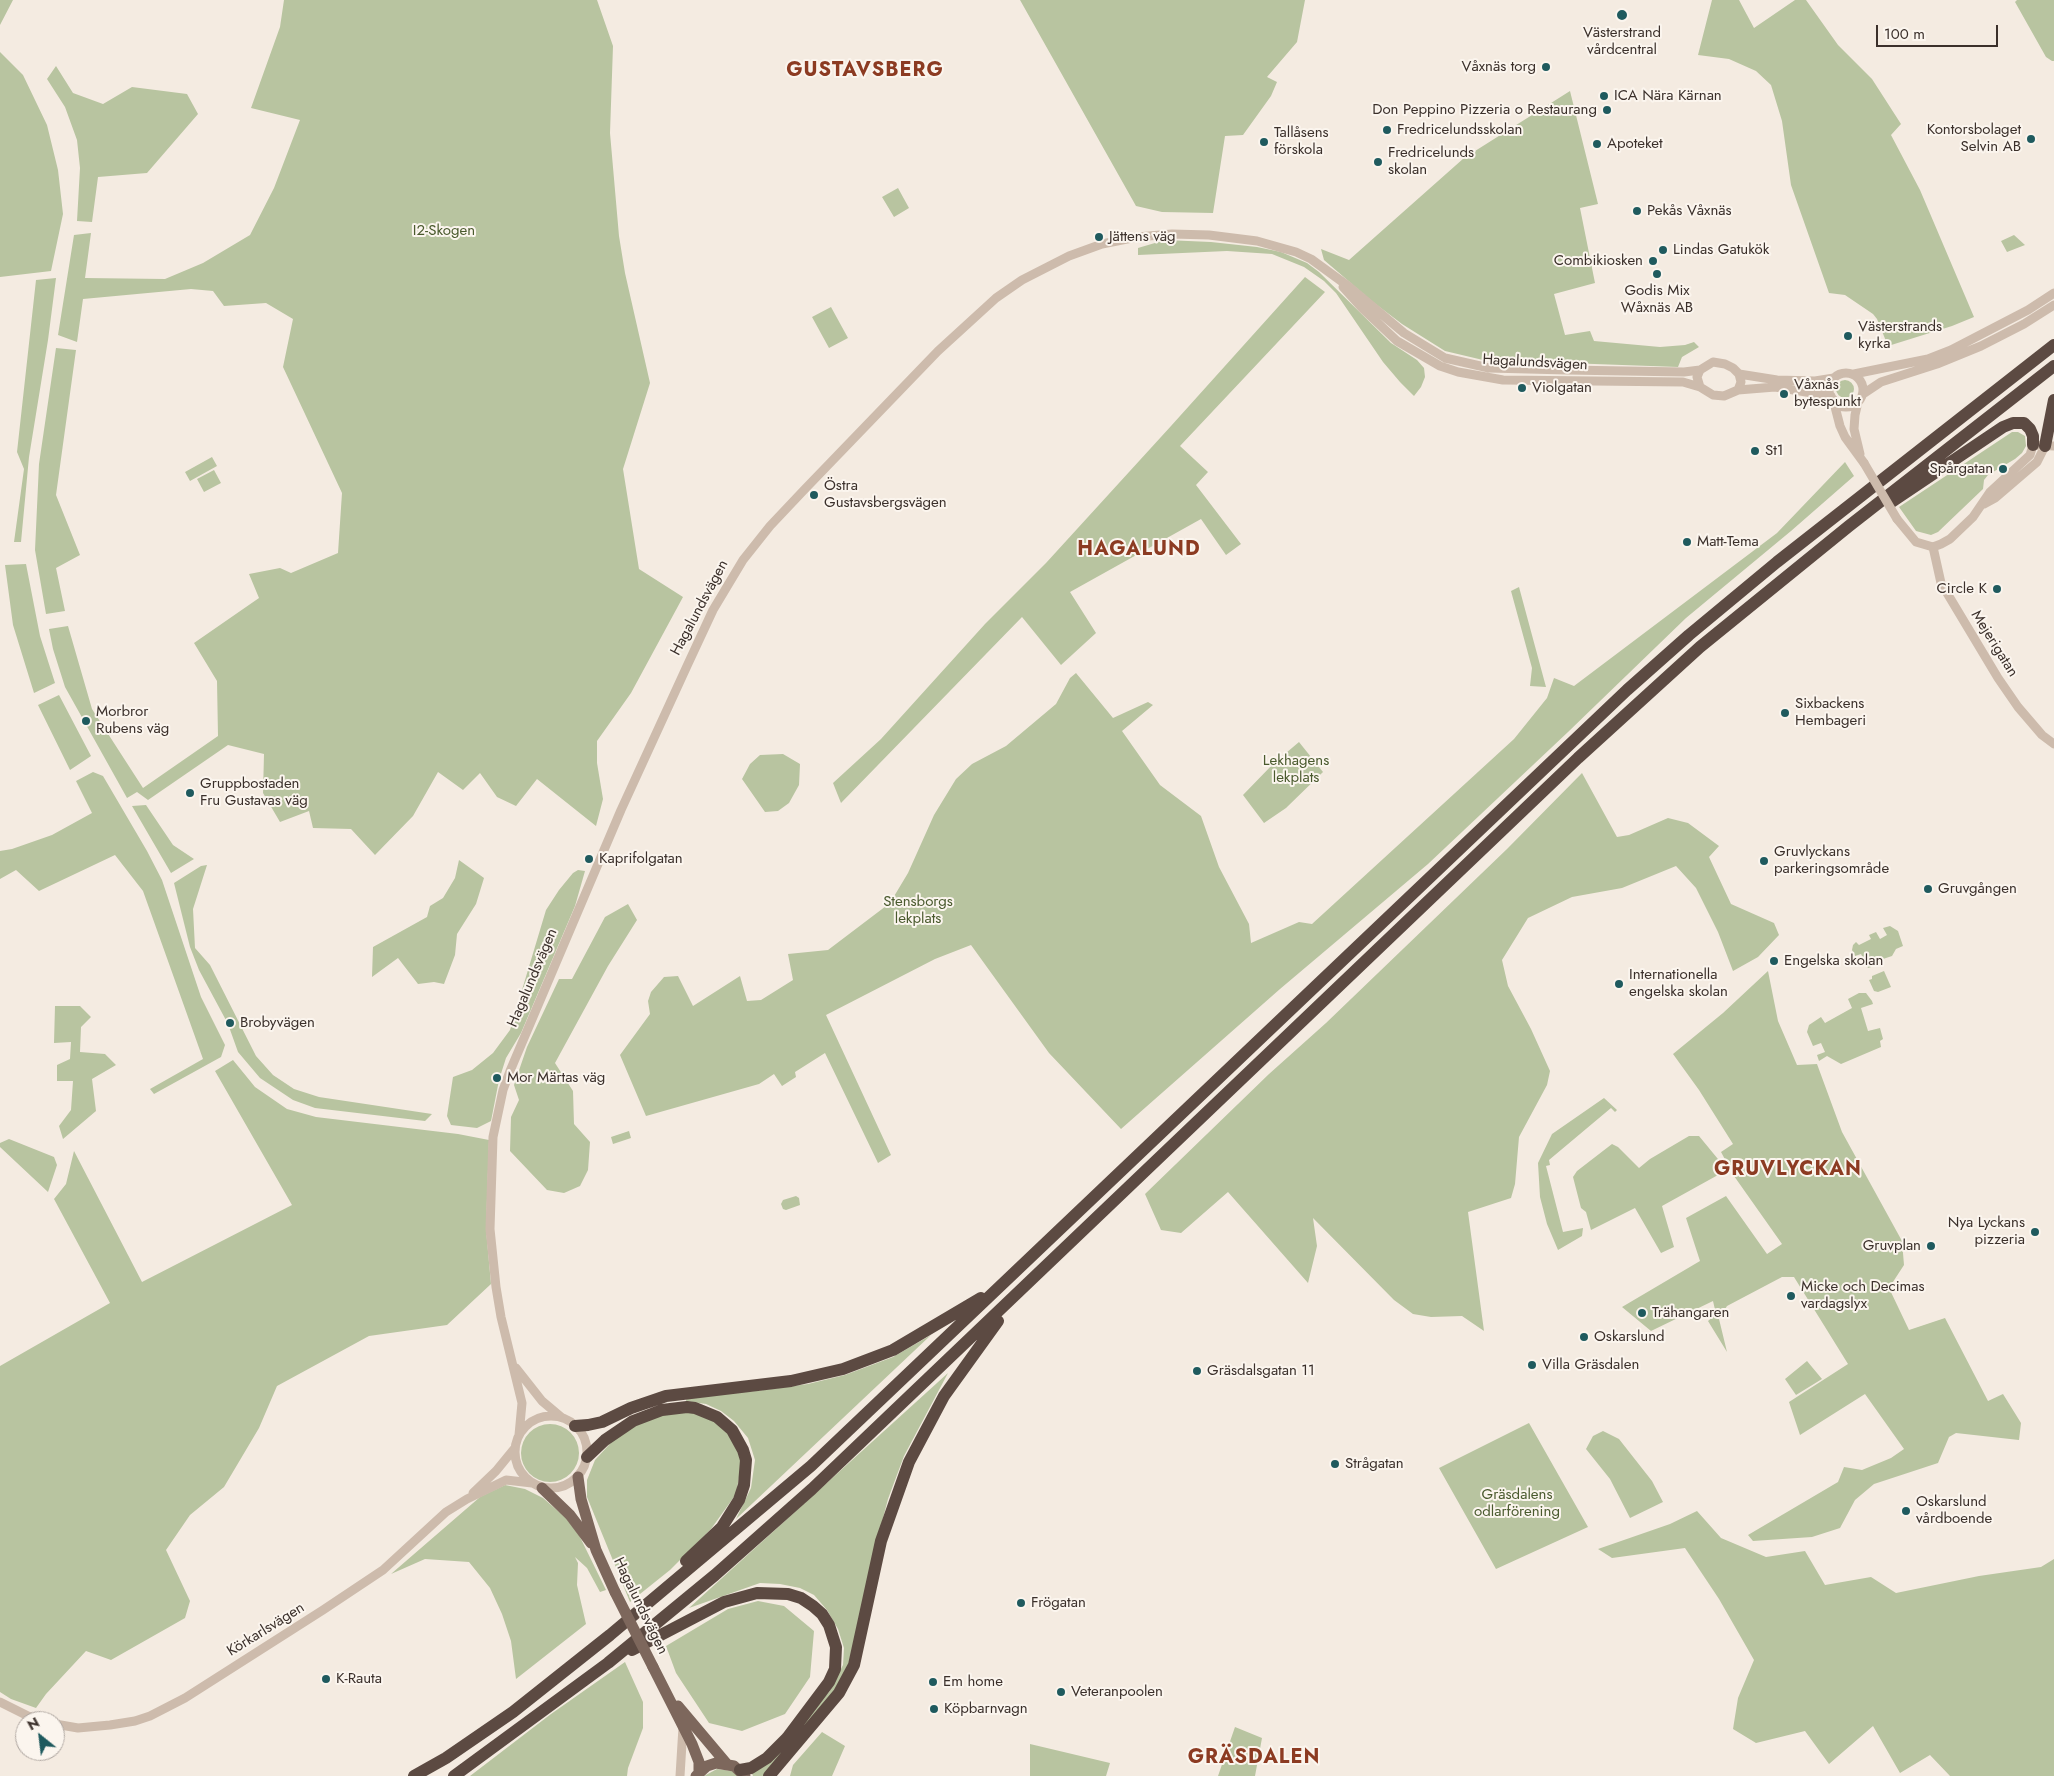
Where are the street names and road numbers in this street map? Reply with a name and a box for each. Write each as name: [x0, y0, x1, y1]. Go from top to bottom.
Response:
street label: Hagalundsvägen: [1482, 351, 1588, 375]
street label: Hagalundsvägen: [667, 557, 733, 659]
street label: Mejerigatan: [1967, 607, 2021, 681]
street label: Hagalundsvägen: [504, 926, 562, 1030]
street label: Hagalundsvägen: [609, 1555, 671, 1657]
street label: Körkarlsvägen: [224, 1599, 308, 1661]

